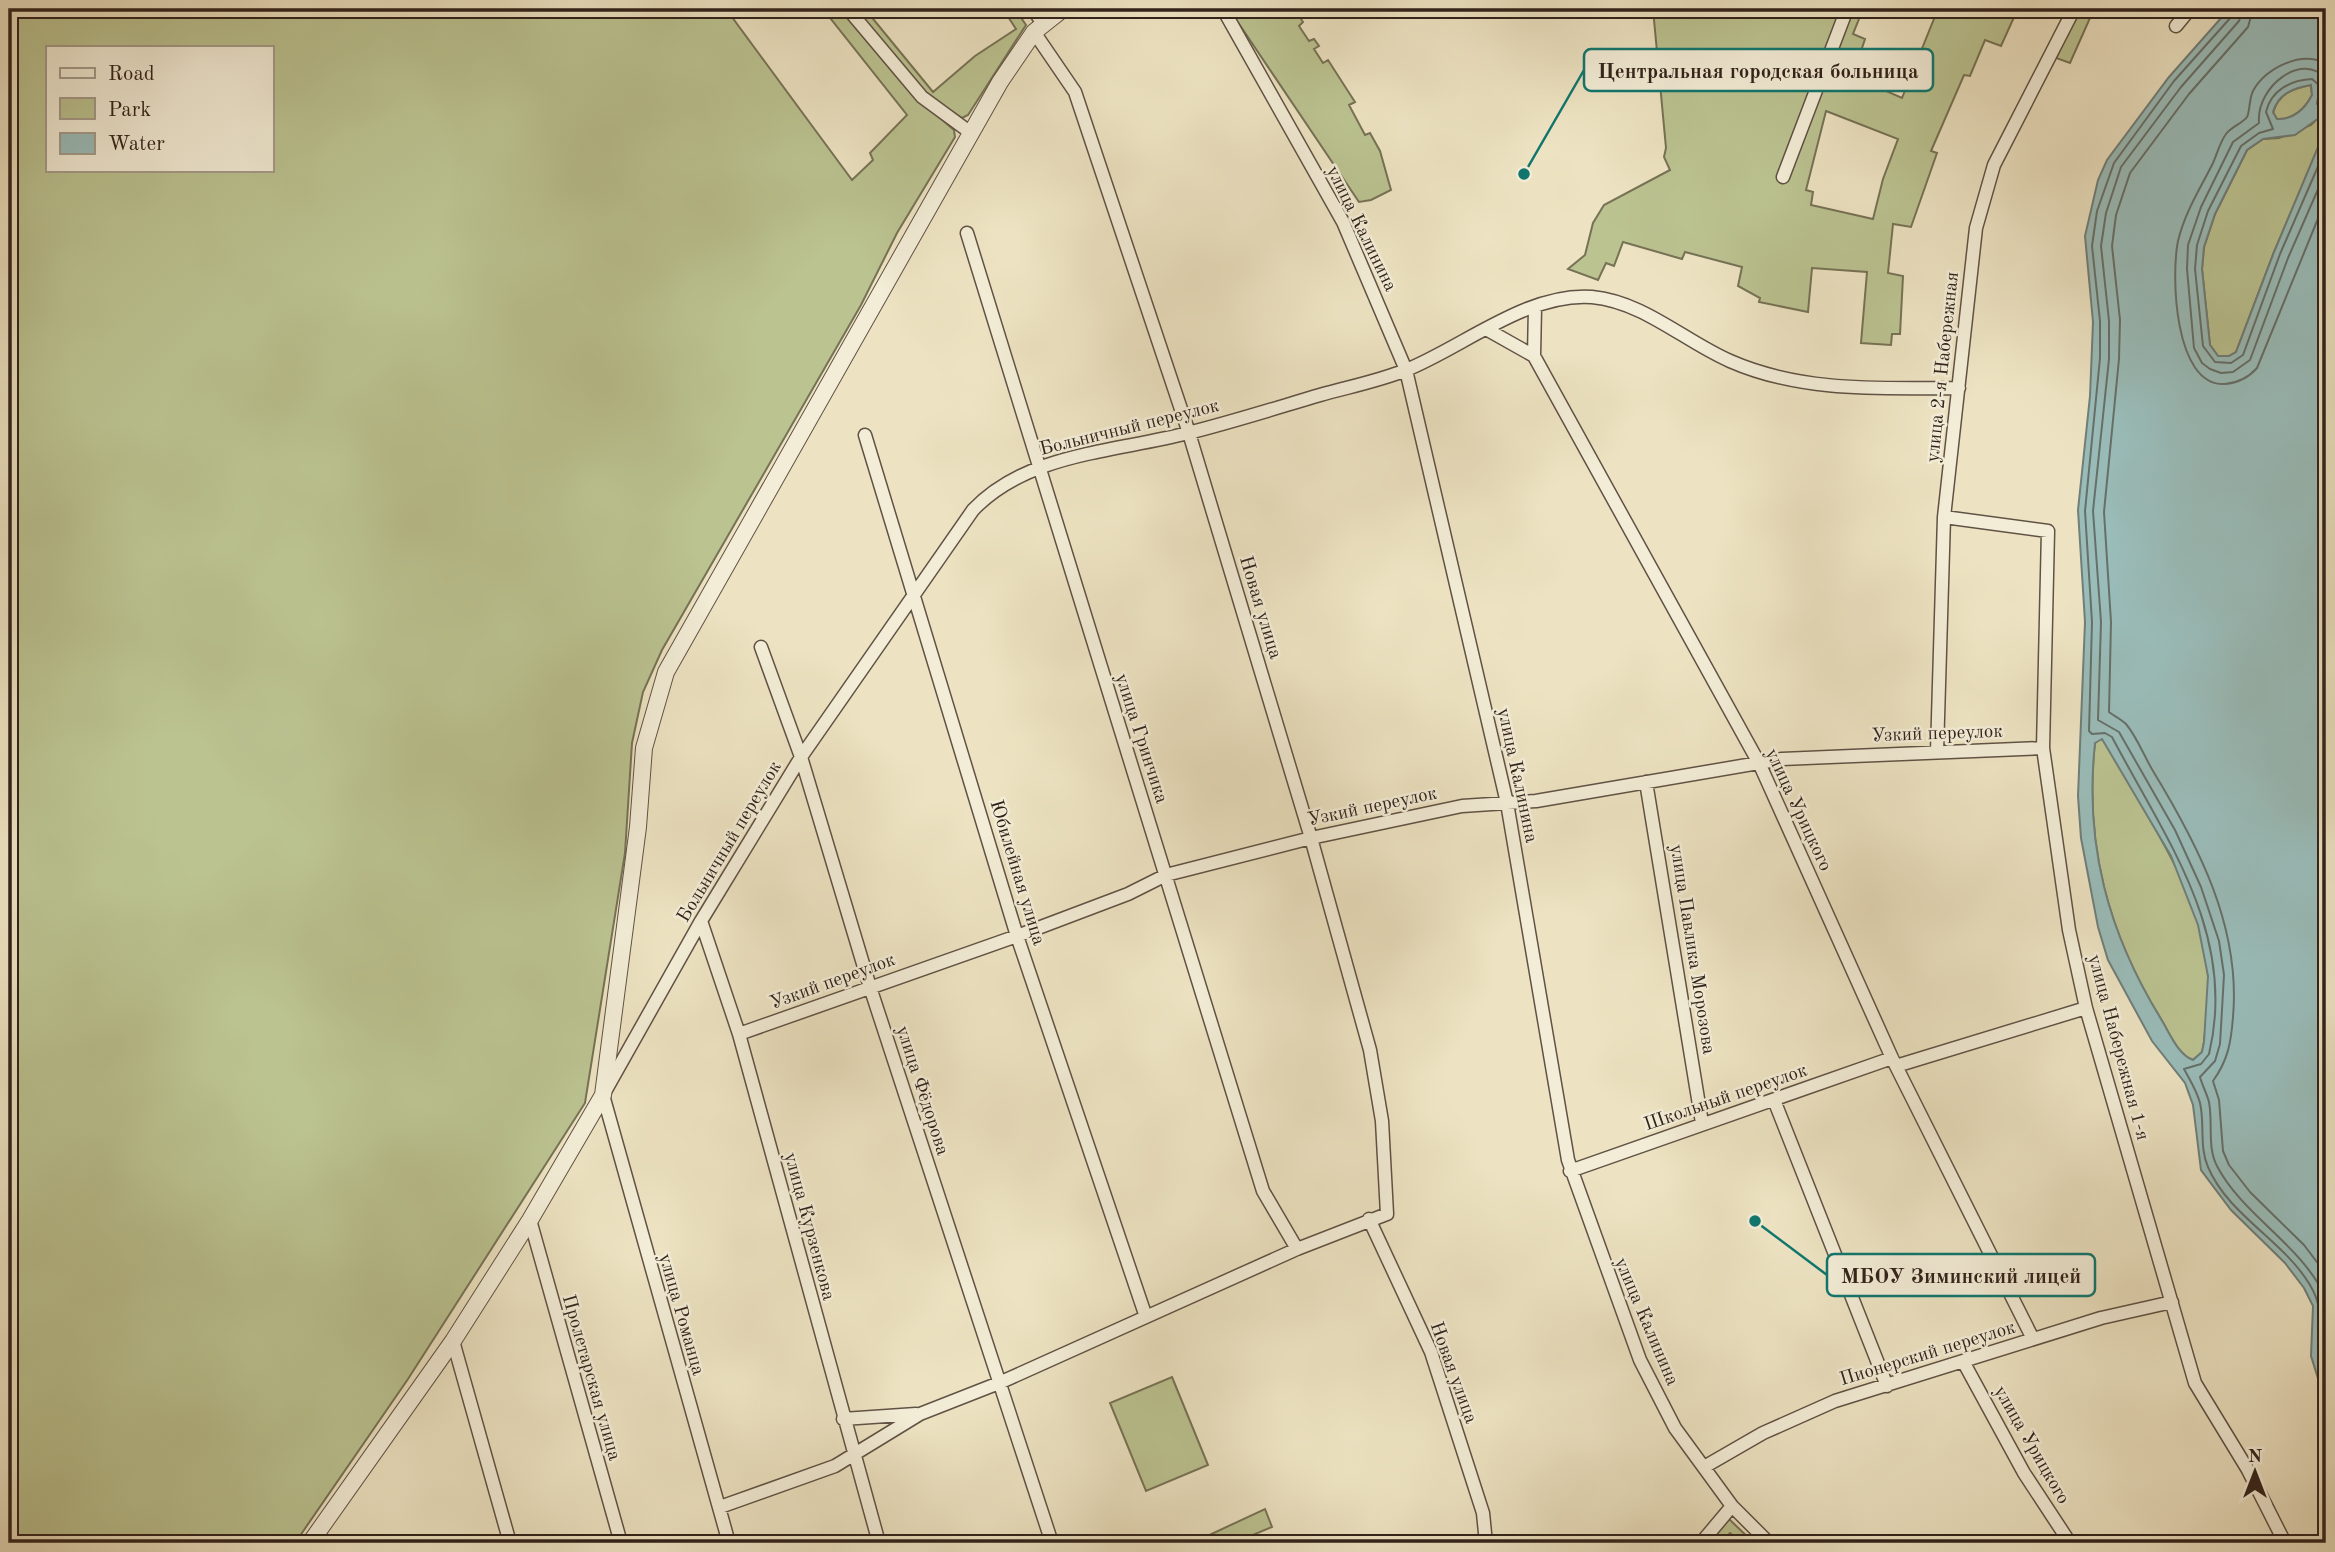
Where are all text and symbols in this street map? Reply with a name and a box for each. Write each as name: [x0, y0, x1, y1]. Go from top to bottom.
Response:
legend: [46, 46, 273, 172]
callout: Центральная городская больница: [1584, 49, 1933, 91]
text: Центральная городская больница: [1597, 62, 1919, 83]
text: Road: [108, 64, 155, 85]
text: Park: [108, 100, 151, 121]
text: Water: [108, 134, 165, 155]
street label: улица Калинина: [1322, 163, 1400, 296]
street label: улица 2-я Набережная: [1924, 271, 1963, 464]
street label: Больничный переулок: [1038, 397, 1222, 460]
street label: Новая улица: [1235, 554, 1284, 662]
street label: улица Гринчика: [1111, 671, 1171, 807]
street label: улица Калинина: [1493, 706, 1540, 845]
street label: Узкий переулок: [1871, 723, 2004, 746]
street label: улица Урицкого: [1761, 746, 1834, 874]
street label: Больничный переулок: [675, 758, 786, 926]
street label: Узкий переулок: [1306, 784, 1439, 830]
street label: Юбилейная улица: [985, 798, 1048, 948]
street label: улица Павлика Морозова: [1666, 843, 1718, 1056]
street label: Узкий переулок: [768, 951, 898, 1014]
street label: улица Набережная 1-я: [2084, 953, 2152, 1143]
street label: улица Фёдорова: [892, 1024, 952, 1159]
street label: Школьный переулок: [1642, 1061, 1810, 1135]
street label: улица Курзенкова: [780, 1151, 838, 1303]
street label: улица Романца: [654, 1252, 707, 1378]
callout: МБОУ Зиминский лицей: [1827, 1254, 2095, 1296]
street label: улица Калинина: [1610, 1255, 1682, 1389]
text: МБОУ Зиминский лицей: [1841, 1267, 2081, 1288]
street label: Пролетарская улица: [558, 1293, 624, 1463]
street label: Пионерский переулок: [1838, 1318, 2018, 1390]
street label: Новая улица: [1425, 1319, 1480, 1427]
street label: улица Урицкого: [1989, 1383, 2072, 1508]
north arrow: [2220, 1436, 2290, 1506]
text: N: [2248, 1448, 2263, 1467]

